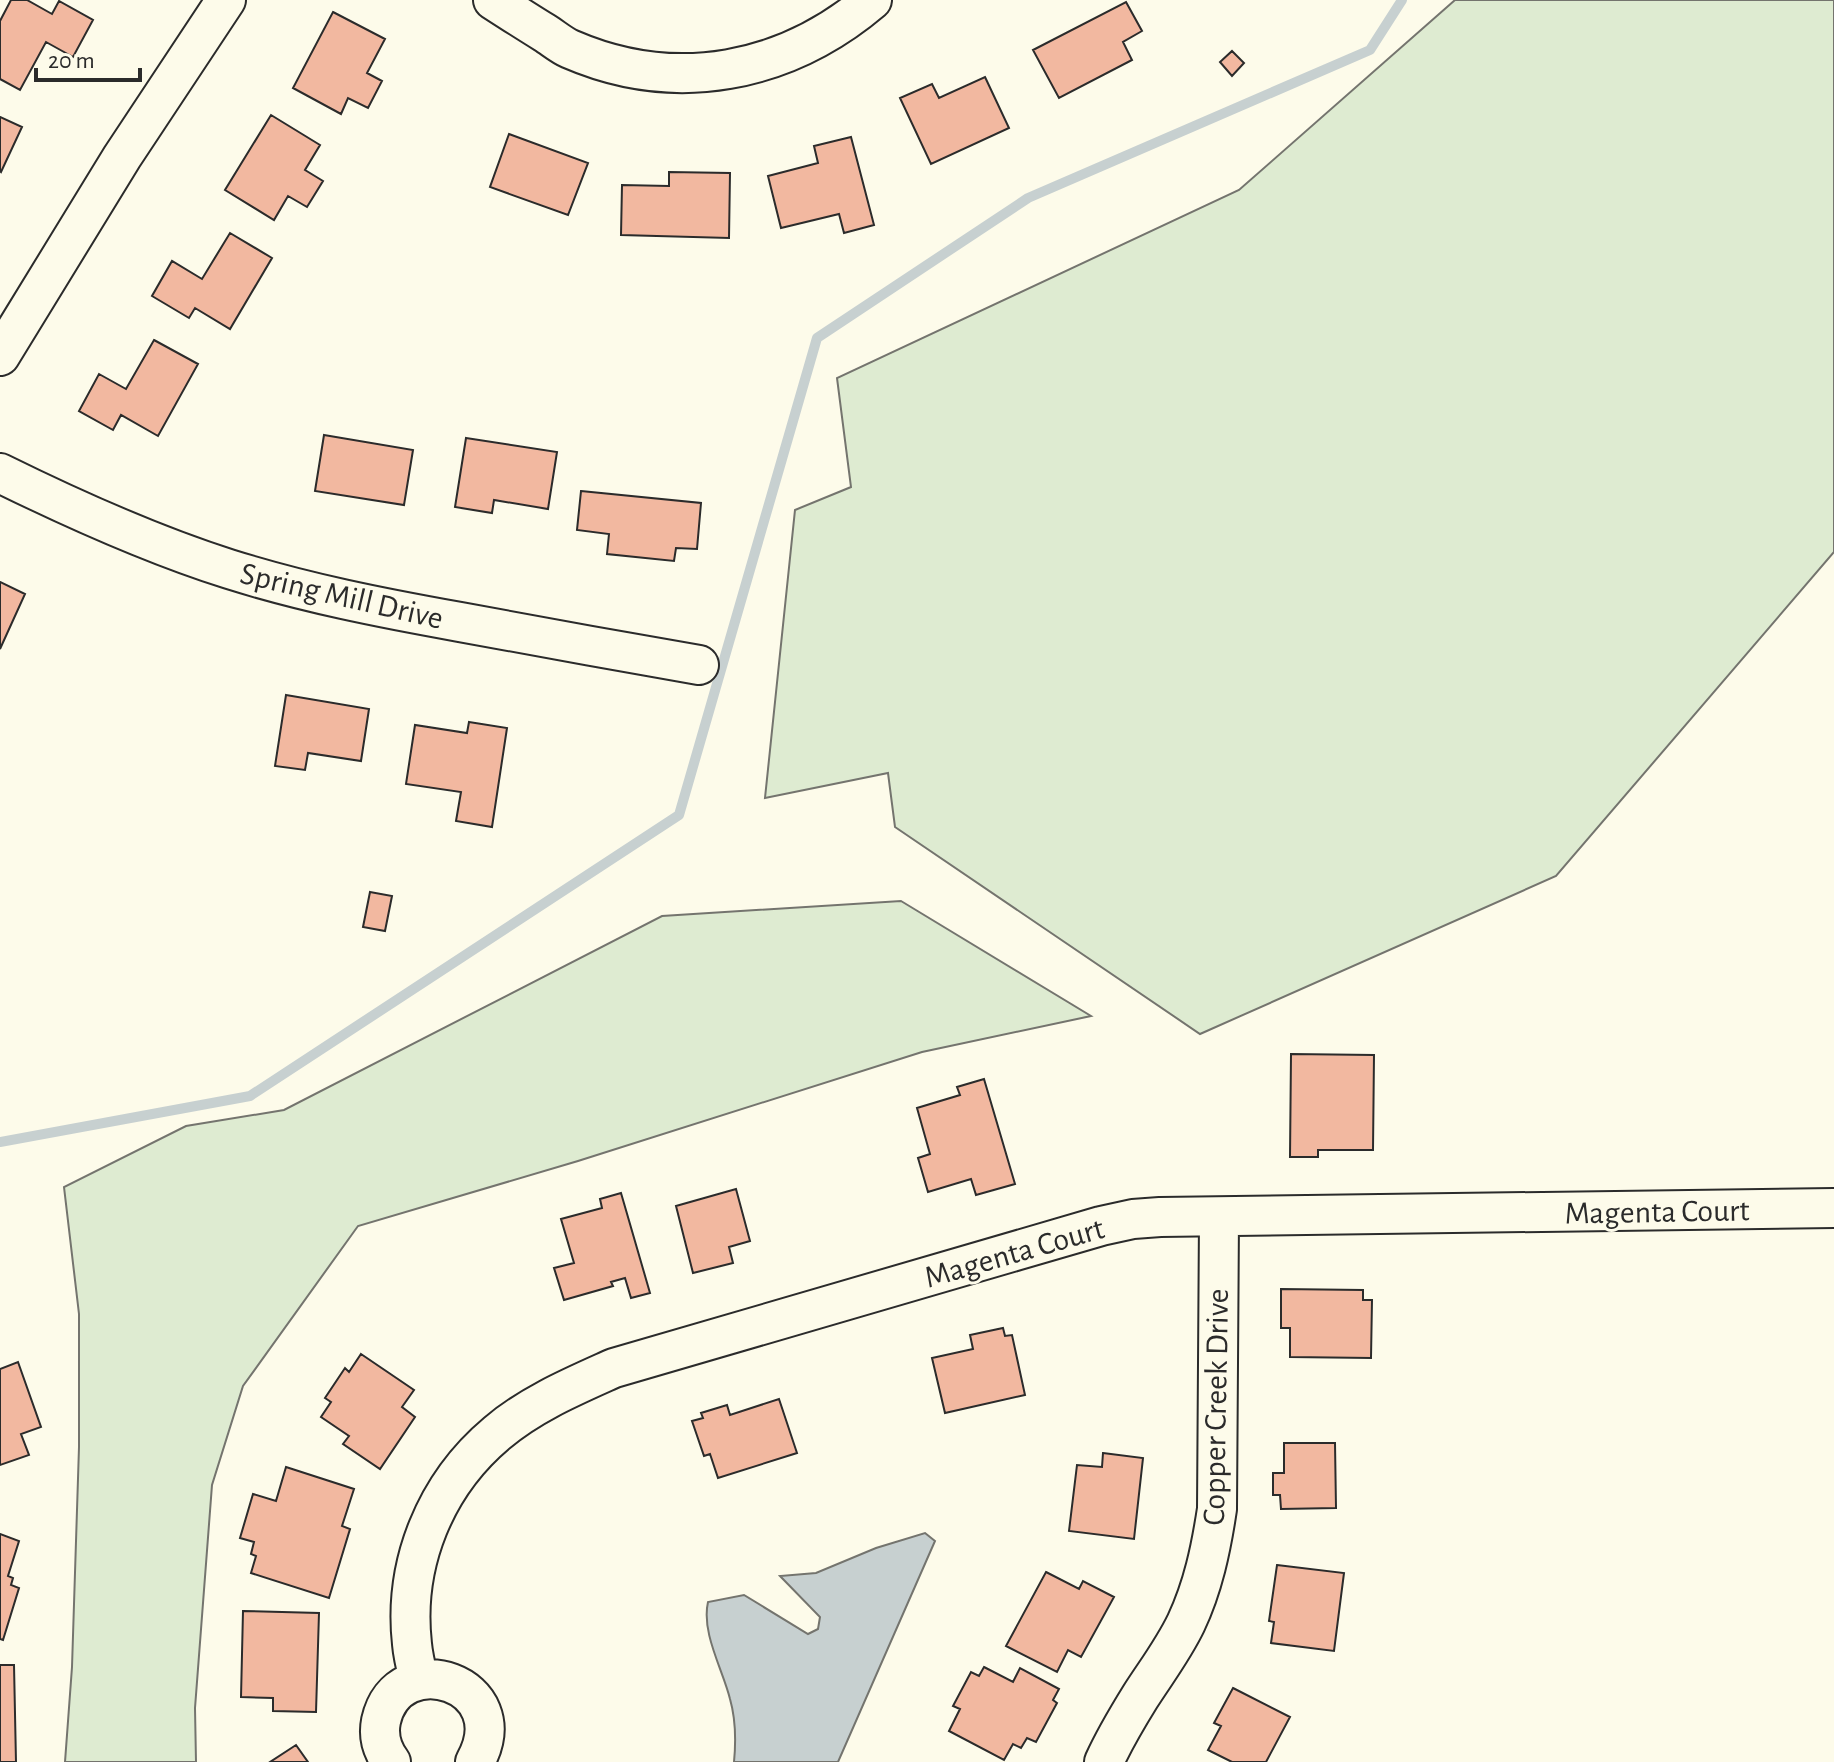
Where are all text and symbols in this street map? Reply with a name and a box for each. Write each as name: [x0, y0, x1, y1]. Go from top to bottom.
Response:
scale bar: [36, 32, 140, 82]
text: 20 m: [48, 49, 95, 73]
street label: Spring Mill Drive: [237, 557, 446, 635]
street label: Magenta Court: [1564, 1194, 1750, 1230]
street label: Magenta Court: [921, 1212, 1108, 1294]
street label: Copper Creek Drive: [1198, 1288, 1234, 1526]

